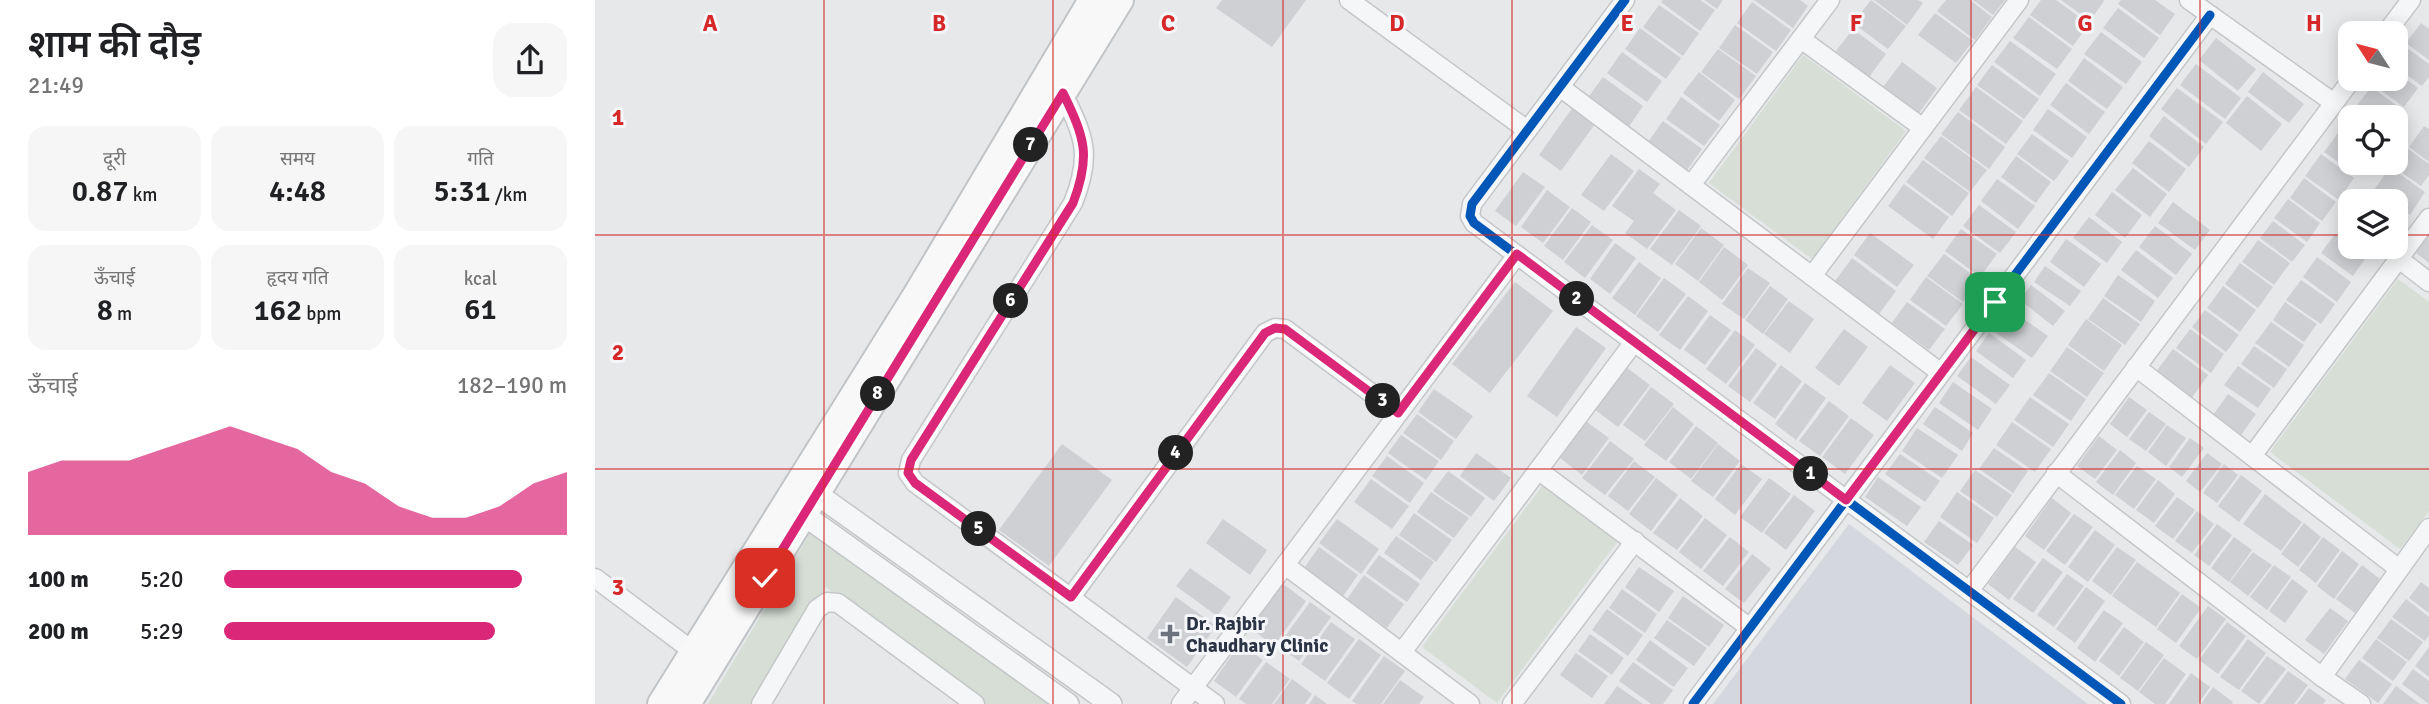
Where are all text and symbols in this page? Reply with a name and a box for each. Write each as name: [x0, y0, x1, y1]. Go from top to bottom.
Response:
text: A: [703, 9, 718, 38]
text: B: [932, 9, 946, 38]
text: C: [1161, 9, 1175, 38]
text: D: [1389, 9, 1405, 38]
text: E: [1620, 9, 1634, 38]
text: F: [1850, 9, 1862, 38]
text: G: [2077, 9, 2093, 38]
text: H: [2306, 9, 2322, 38]
text: शाम की दौड़: [28, 21, 201, 68]
north arrow: [2338, 21, 2408, 91]
map controls: [2338, 21, 2408, 259]
button: share: [493, 23, 567, 97]
text: 21:49: [28, 71, 84, 100]
text: 1: [612, 103, 624, 132]
button: locate: [2338, 105, 2408, 175]
pin: 7: [1013, 128, 1048, 162]
text: 7: [1025, 132, 1036, 156]
text: दूरी: [103, 147, 126, 171]
text: समय: [280, 147, 315, 171]
text: गति: [467, 147, 494, 171]
text: 0.87: [72, 173, 129, 210]
text: 4:48: [269, 173, 326, 210]
text: 5:31: [434, 173, 491, 210]
text: km: [129, 183, 157, 207]
text: /km: [491, 183, 527, 207]
button: layers: [2338, 189, 2408, 259]
text: ऊँचाई: [94, 266, 135, 290]
text: हृदय गति: [266, 266, 329, 290]
text: kcal: [464, 267, 497, 291]
pin: [1965, 272, 2025, 332]
pin: 2: [1559, 282, 1595, 316]
icon: arrive: [1976, 283, 2014, 321]
pin: 6: [993, 284, 1029, 318]
text: 2: [1571, 286, 1582, 310]
text: 6: [1005, 288, 1016, 312]
text: 61: [464, 291, 497, 328]
text: 8: [97, 292, 113, 329]
text: 162: [253, 292, 302, 329]
text: m: [113, 302, 132, 326]
text: bpm: [302, 302, 342, 326]
text: 2: [612, 338, 624, 367]
text: ऊँचाई: [28, 371, 78, 400]
text: 182–190 m: [457, 371, 567, 400]
pin: 8: [861, 376, 895, 412]
text: 8: [872, 381, 883, 405]
pin: 3: [1365, 384, 1401, 418]
text: 3: [1377, 388, 1388, 412]
pin: 4: [1159, 435, 1193, 470]
text: 4: [1170, 440, 1181, 464]
pin: 1: [1793, 456, 1829, 491]
text: 1: [1805, 461, 1816, 485]
pin: 5: [961, 512, 997, 546]
text: 5: [973, 516, 984, 540]
pin: [735, 548, 795, 608]
icon: check: [746, 559, 784, 597]
text: 100 m: [28, 565, 89, 594]
text: 5:20: [140, 565, 183, 594]
text: 3: [612, 573, 624, 602]
place label: Dr. Rajbir Chaudhary Clinic: [1186, 612, 1328, 658]
text: 200 m: [28, 617, 89, 646]
text: 5:29: [140, 617, 183, 646]
marker: Dr. Rajbir Chaudhary Clinic: [1160, 624, 1180, 644]

